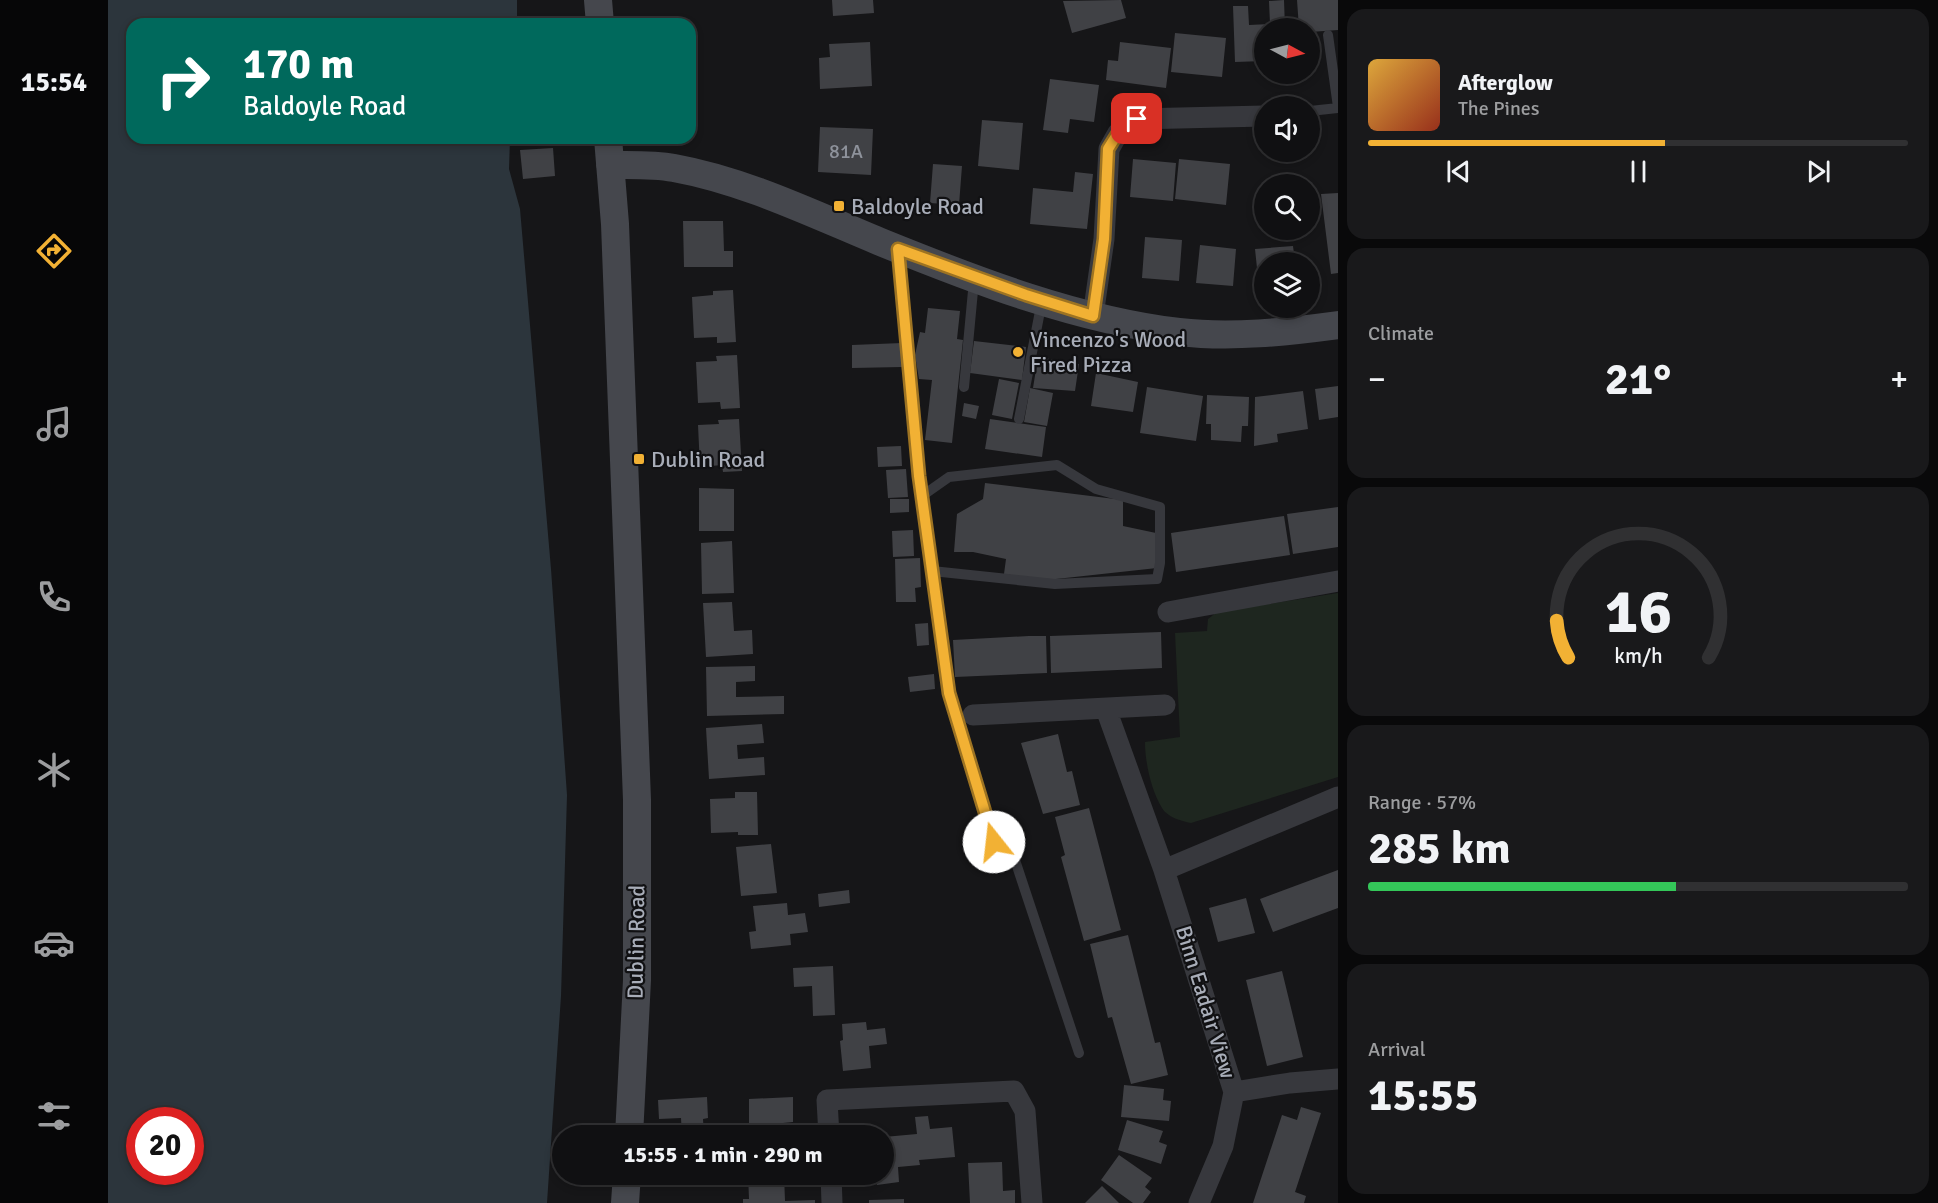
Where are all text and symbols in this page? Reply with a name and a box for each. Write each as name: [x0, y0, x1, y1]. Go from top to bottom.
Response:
north arrow: [1254, 18, 1320, 84]
map controls: [1254, 18, 1320, 318]
text: 170 m: [243, 39, 354, 90]
icon: right: [144, 42, 222, 120]
text: 15:54: [21, 66, 87, 99]
text: Afterglow: [1458, 69, 1553, 96]
text: Baldoyle Road: [243, 90, 406, 123]
pin: [1111, 93, 1162, 144]
button: sound: [1254, 96, 1320, 162]
text: The Pines: [1458, 96, 1540, 121]
icon: arrive: [1120, 102, 1153, 135]
house number: 81A: [829, 139, 863, 164]
icon: previous: [1442, 155, 1475, 188]
icon: pause: [1622, 155, 1655, 188]
icon: next: [1802, 155, 1835, 188]
button: search: [1254, 174, 1320, 240]
place label: Baldoyle Road: [851, 193, 984, 220]
marker: Baldoyle Road: [832, 199, 846, 213]
icon: directions: [33, 230, 75, 272]
button: layers: [1254, 252, 1320, 318]
text: Climate: [1368, 321, 1434, 346]
place label: Vincenzo's Wood Fired Pizza: [1030, 326, 1186, 378]
marker: Vincenzo's Wood Fired Pizza: [1011, 345, 1025, 359]
text: 21°: [1605, 352, 1671, 407]
text: −: [1368, 359, 1386, 400]
text: +: [1890, 359, 1908, 400]
icon: music: [33, 403, 75, 445]
place label: Dublin Road: [651, 446, 765, 473]
marker: Dublin Road: [632, 452, 646, 466]
text: 16: [1604, 574, 1672, 651]
icon: phone: [33, 576, 75, 618]
text: km/h: [1614, 644, 1662, 670]
icon: climate: [33, 749, 75, 791]
text: Range · 57%: [1368, 790, 1476, 815]
position arrow: [962, 810, 1026, 874]
text: 285 km: [1368, 821, 1511, 876]
street label: Dublin Road: [622, 885, 650, 999]
icon: car: [33, 922, 75, 964]
street label: Binn Eadair View: [1170, 922, 1242, 1082]
text: Arrival: [1368, 1037, 1426, 1062]
text: 15:55: [1368, 1068, 1478, 1123]
icon: filters: [33, 1095, 75, 1137]
speed limit sign: 20: [126, 1107, 204, 1185]
text: 15:55 · 1 min · 290 m: [623, 1141, 823, 1168]

